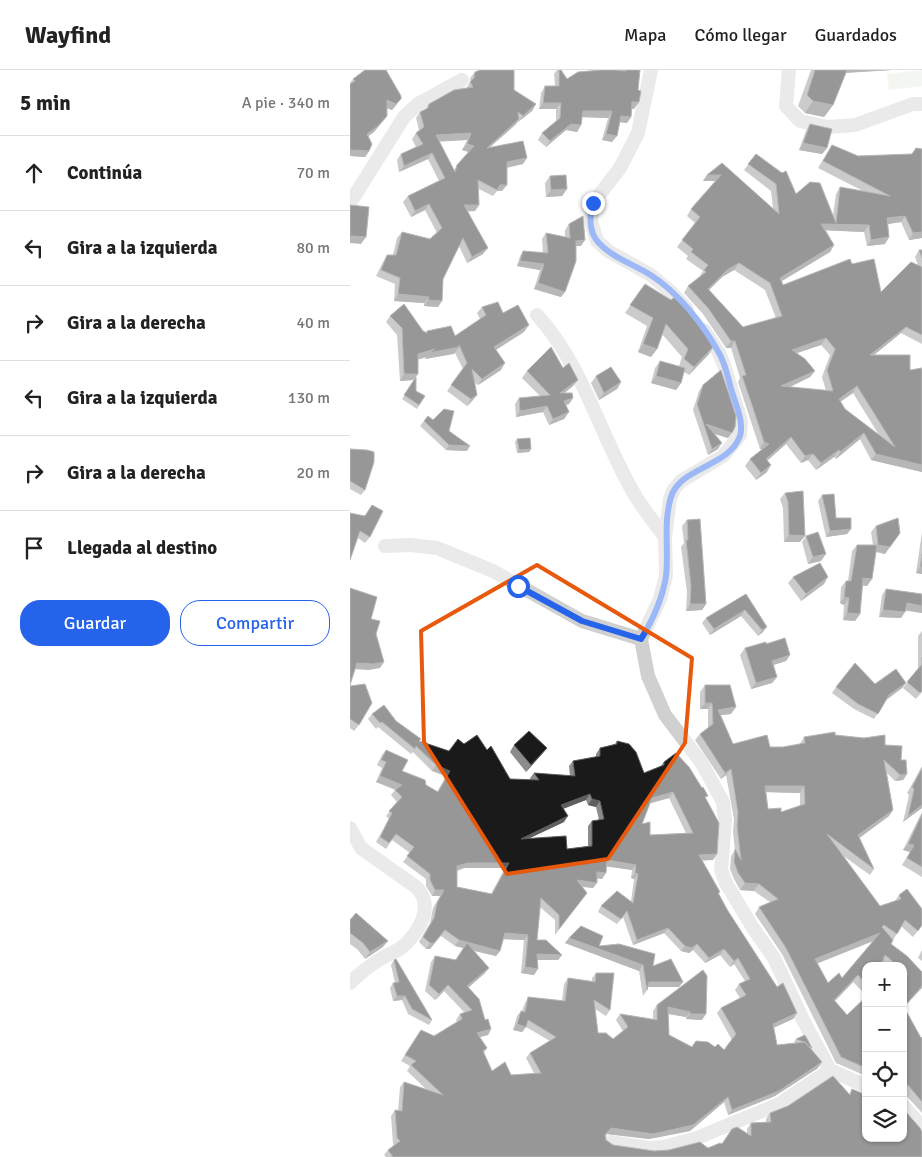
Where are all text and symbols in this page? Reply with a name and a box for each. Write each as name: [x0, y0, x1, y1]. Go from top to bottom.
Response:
text: Wayfind: [25, 20, 111, 50]
text: Mapa: [624, 24, 666, 46]
text: Cómo llegar: [694, 24, 787, 46]
text: Guardados: [815, 24, 897, 46]
text: 5 min: [20, 90, 71, 116]
text: A pie · 340 m: [242, 93, 330, 113]
icon: ahead: [20, 159, 48, 187]
text: Continúa: [67, 161, 142, 185]
text: 70 m: [296, 163, 330, 183]
route end: [582, 192, 605, 215]
icon: left: [20, 234, 48, 262]
text: Gira a la izquierda: [67, 236, 217, 260]
text: 80 m: [296, 238, 330, 258]
icon: right: [20, 309, 48, 337]
text: Gira a la derecha: [67, 311, 206, 335]
text: 40 m: [296, 313, 330, 333]
icon: left: [20, 384, 48, 412]
text: Gira a la izquierda: [67, 386, 217, 410]
text: 130 m: [288, 388, 330, 408]
icon: right: [20, 459, 48, 487]
text: Gira a la derecha: [67, 461, 206, 485]
text: 20 m: [296, 463, 330, 483]
icon: arrive: [20, 534, 48, 562]
text: Llegada al destino: [67, 536, 217, 560]
route start: [507, 575, 530, 598]
button: Guardar: [20, 600, 170, 646]
button: Compartir: [180, 600, 330, 646]
map controls: [862, 962, 907, 1142]
button: +: [862, 962, 907, 1007]
button: −: [862, 1007, 907, 1052]
button: locate: [862, 1052, 907, 1097]
button: layers: [862, 1097, 907, 1142]

